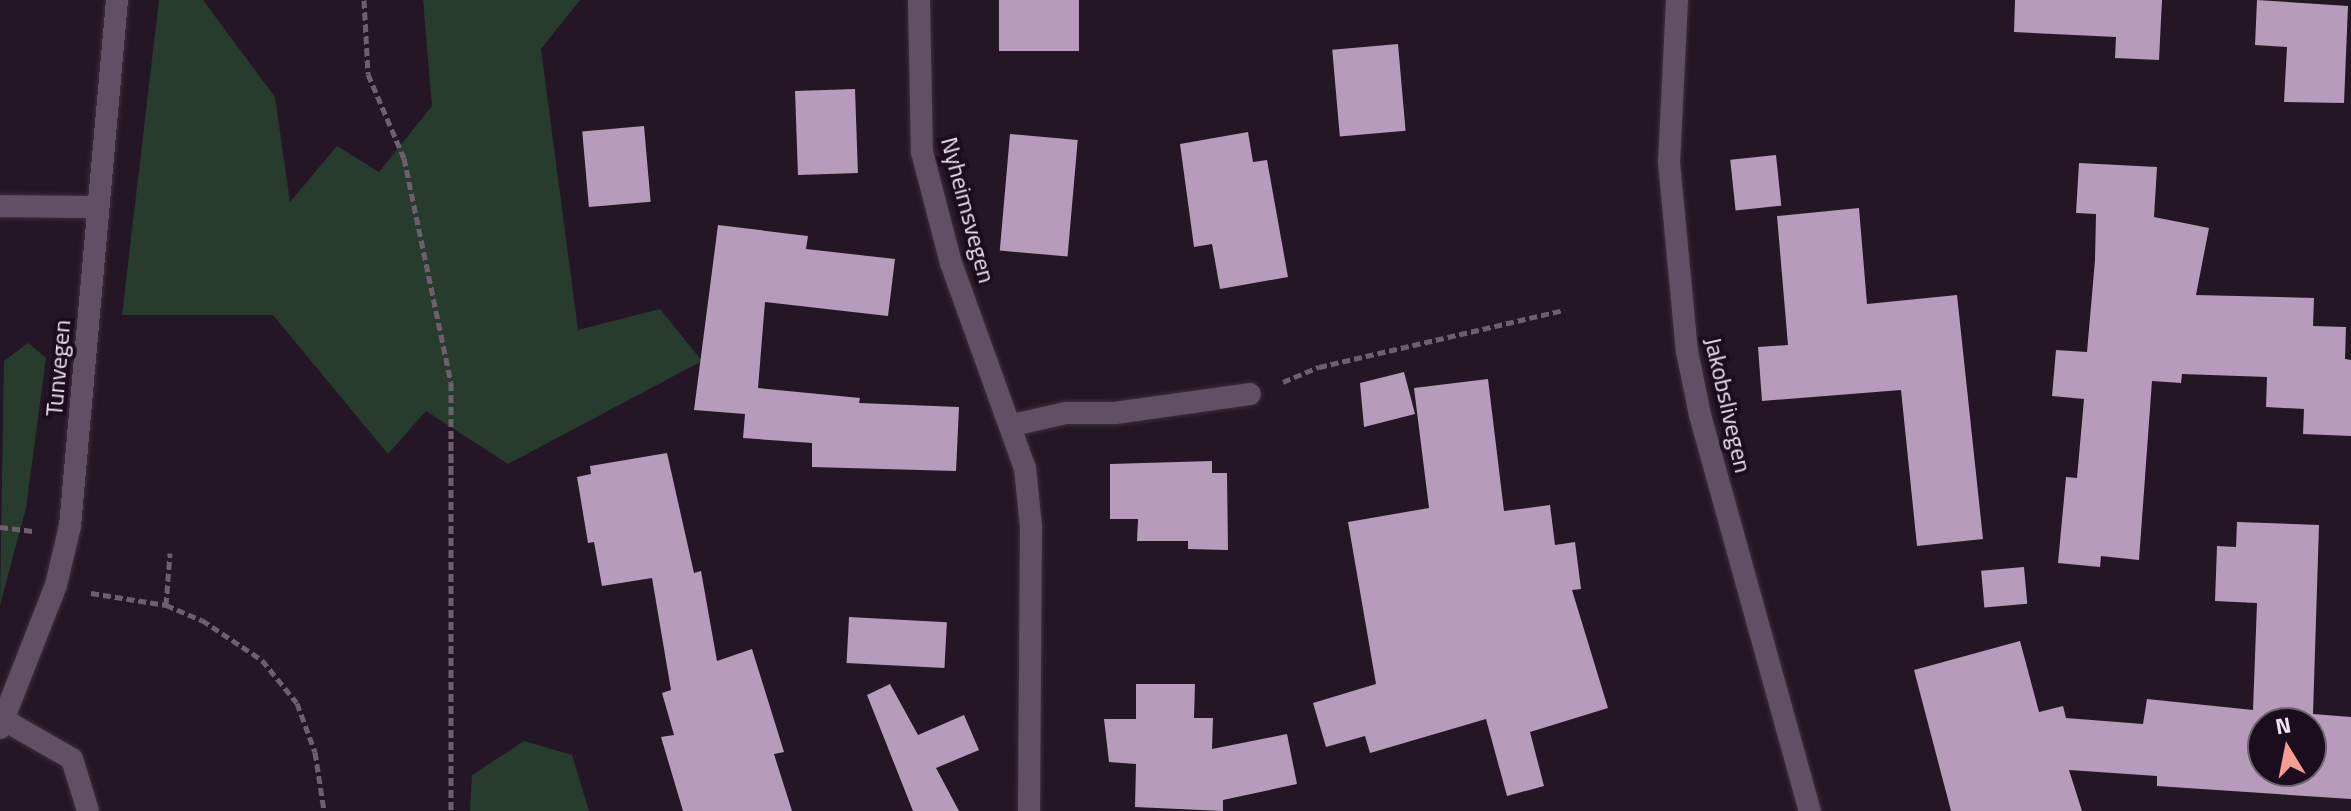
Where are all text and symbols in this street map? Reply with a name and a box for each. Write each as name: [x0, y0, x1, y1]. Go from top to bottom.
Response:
street label: Nyheimsvegen: [935, 134, 1001, 286]
street label: Tunvegen: [39, 319, 77, 417]
street label: Jakobslivegen: [1698, 334, 1758, 476]
north arrow: [2247, 707, 2327, 787]
text: N: [2273, 707, 2294, 743]

